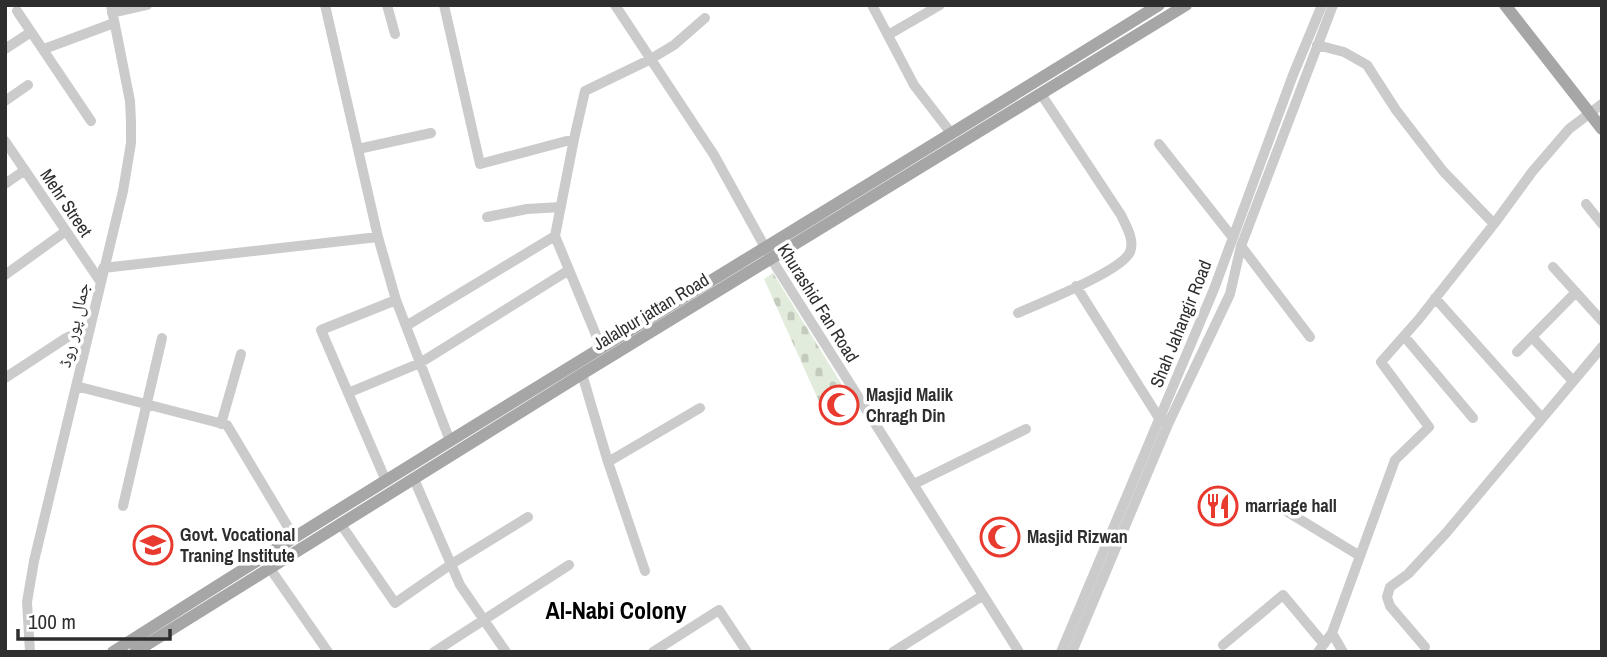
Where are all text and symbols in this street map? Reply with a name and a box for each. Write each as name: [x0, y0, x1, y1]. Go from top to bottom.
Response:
street label: Mehr Street: [34, 164, 98, 242]
street label: Khurashid Fan Road: [772, 239, 865, 367]
street label: Shah Jahangir Road: [1144, 256, 1217, 391]
street label: Jalalpur jattan Road: [588, 267, 713, 356]
street label: جمال پور روڈ: [52, 280, 95, 370]
place label: Masjid Malik Chragh Din: [866, 382, 954, 428]
mosque icon: Masjid Malik Chragh Din: [818, 384, 860, 426]
restaurant icon: marriage hall: [1197, 485, 1239, 527]
place label: marriage hall: [1245, 493, 1337, 518]
mosque icon: Masjid Rizwan: [979, 516, 1021, 558]
place label: Govt. Vocational Traning Institute: [180, 522, 295, 568]
school or university icon: Govt. Vocational Traning Institute: [132, 524, 174, 566]
place label: Masjid Rizwan: [1027, 524, 1128, 549]
district label: Al-Nabi Colony: [545, 594, 687, 626]
scale bar: [18, 598, 170, 642]
text: 100 m: [28, 607, 76, 636]

